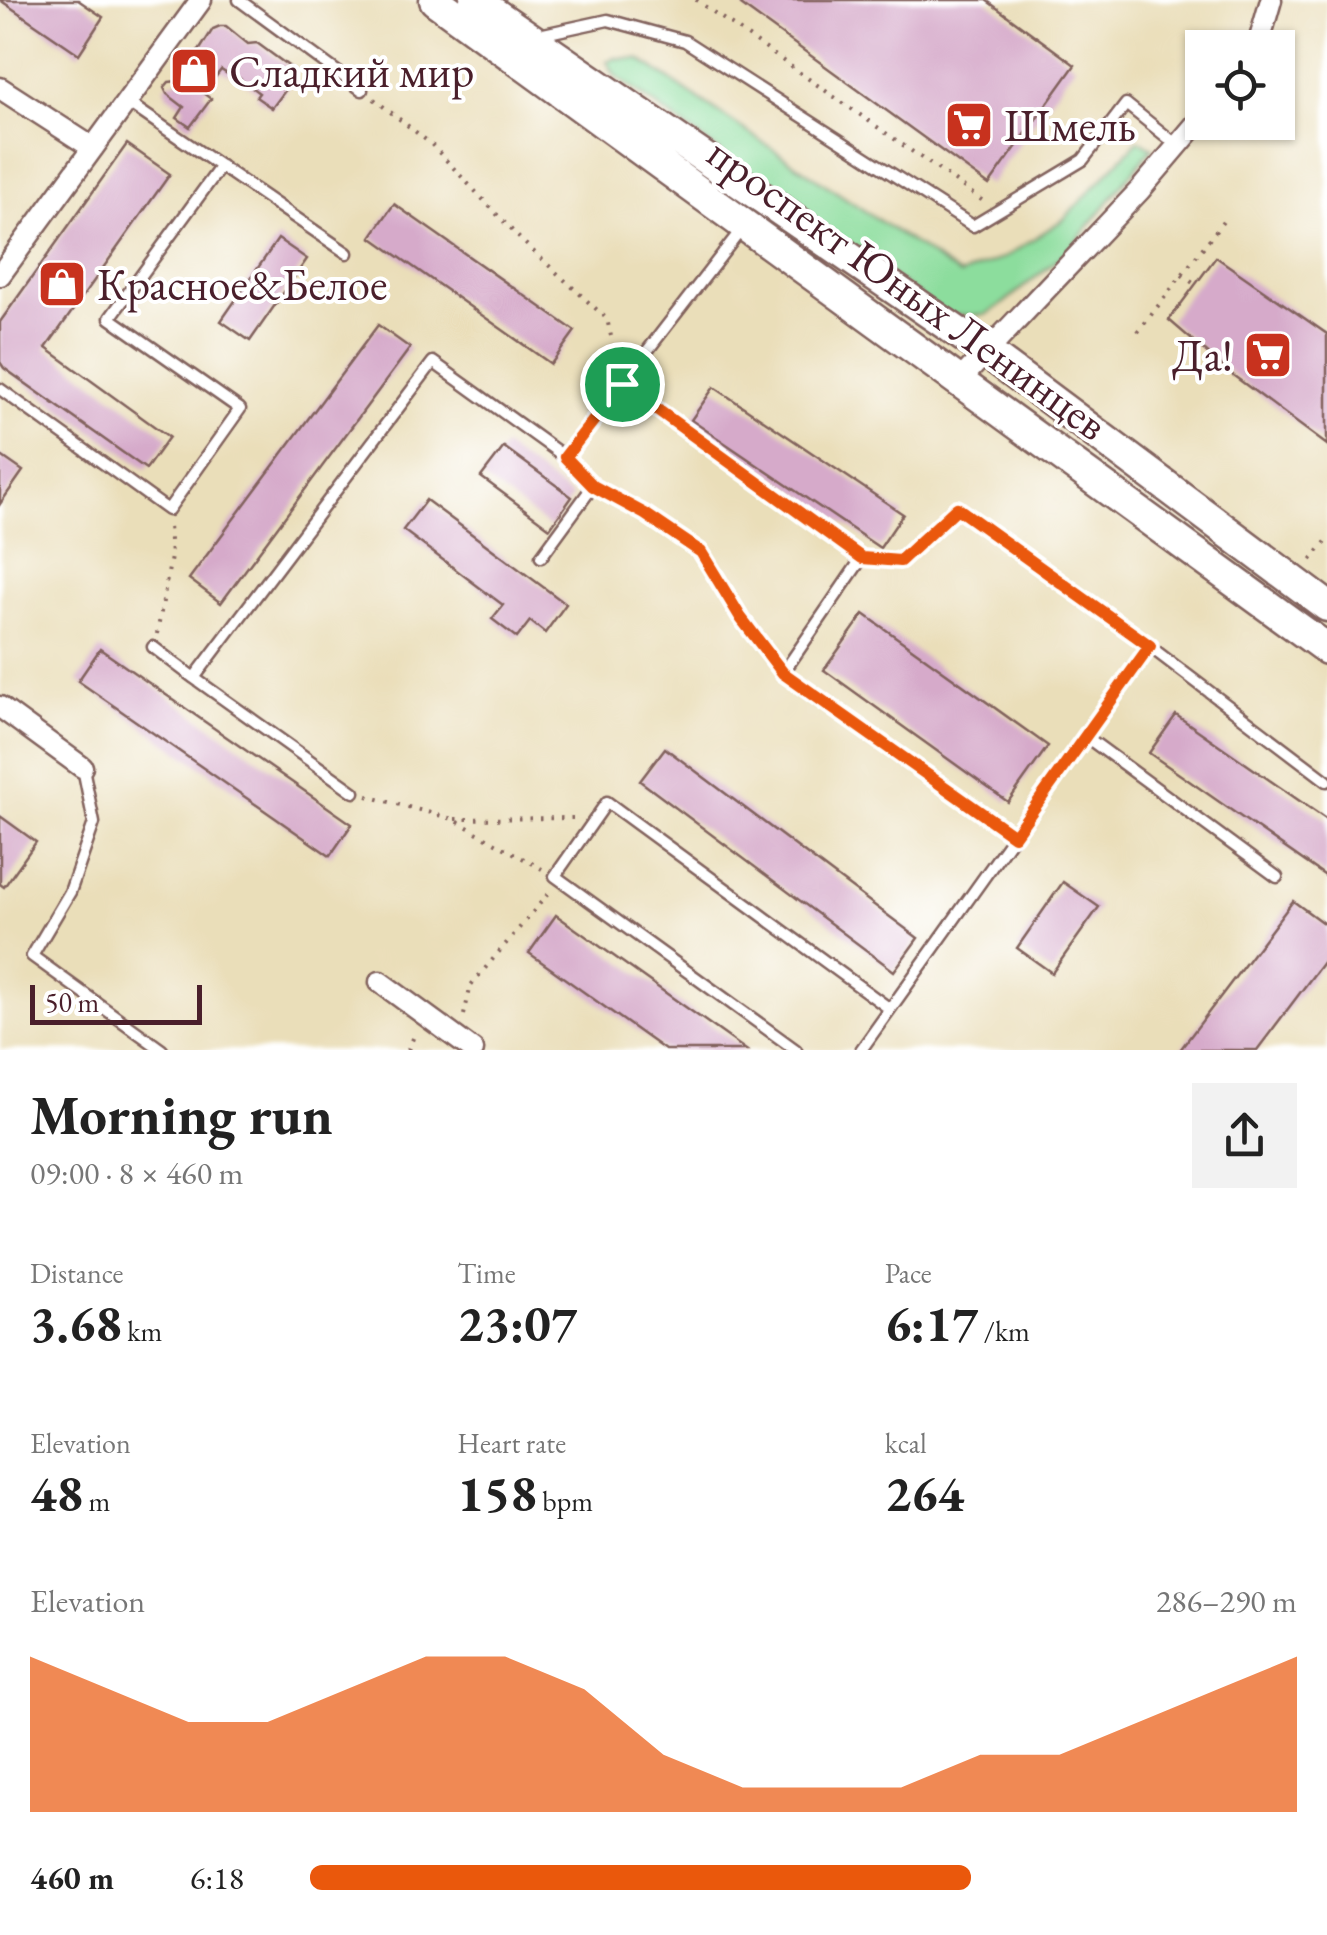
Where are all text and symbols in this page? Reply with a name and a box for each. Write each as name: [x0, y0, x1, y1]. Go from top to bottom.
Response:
map controls: [1185, 30, 1295, 140]
button: locate: [1185, 30, 1295, 140]
place label: Сладкий мир: [229, 42, 474, 100]
shop icon: Сладкий мир: [168, 45, 220, 97]
place label: Шмель: [1004, 96, 1136, 154]
supermarket icon: Шмель: [943, 99, 995, 151]
street label: проспект Юных Ленинцев: [697, 123, 1119, 453]
place label: Красное&Белое: [97, 255, 388, 313]
shop icon: Красное&Белое: [36, 258, 88, 310]
place label: Да!: [1172, 326, 1233, 384]
supermarket icon: Да!: [1242, 329, 1294, 381]
pin: [580, 342, 665, 427]
icon: arrive: [595, 357, 650, 412]
scale bar: [30, 980, 202, 1024]
text: 50 m: [45, 984, 99, 1020]
text: Morning run: [30, 1079, 333, 1150]
button: share: [1192, 1083, 1297, 1188]
text: 09:00 · 8 × 460 m: [30, 1152, 243, 1194]
text: Distance: [30, 1255, 124, 1291]
text: Time: [457, 1255, 516, 1291]
text: Pace: [885, 1255, 932, 1291]
text: 3.68: [30, 1291, 122, 1356]
text: 23:07: [457, 1291, 577, 1356]
text: 6:17: [885, 1291, 978, 1356]
text: km: [122, 1313, 162, 1349]
text: /km: [978, 1313, 1030, 1349]
text: Elevation: [30, 1425, 131, 1461]
text: Heart rate: [457, 1425, 566, 1461]
text: kcal: [885, 1425, 927, 1461]
text: 48: [30, 1461, 83, 1526]
text: 158: [457, 1461, 537, 1526]
text: 264: [885, 1461, 964, 1526]
text: m: [83, 1483, 110, 1519]
text: bpm: [537, 1483, 593, 1519]
text: Elevation: [30, 1580, 145, 1622]
text: 286–290 m: [1156, 1580, 1297, 1622]
text: 460 m: [30, 1857, 114, 1899]
text: 6:18: [190, 1857, 244, 1899]

